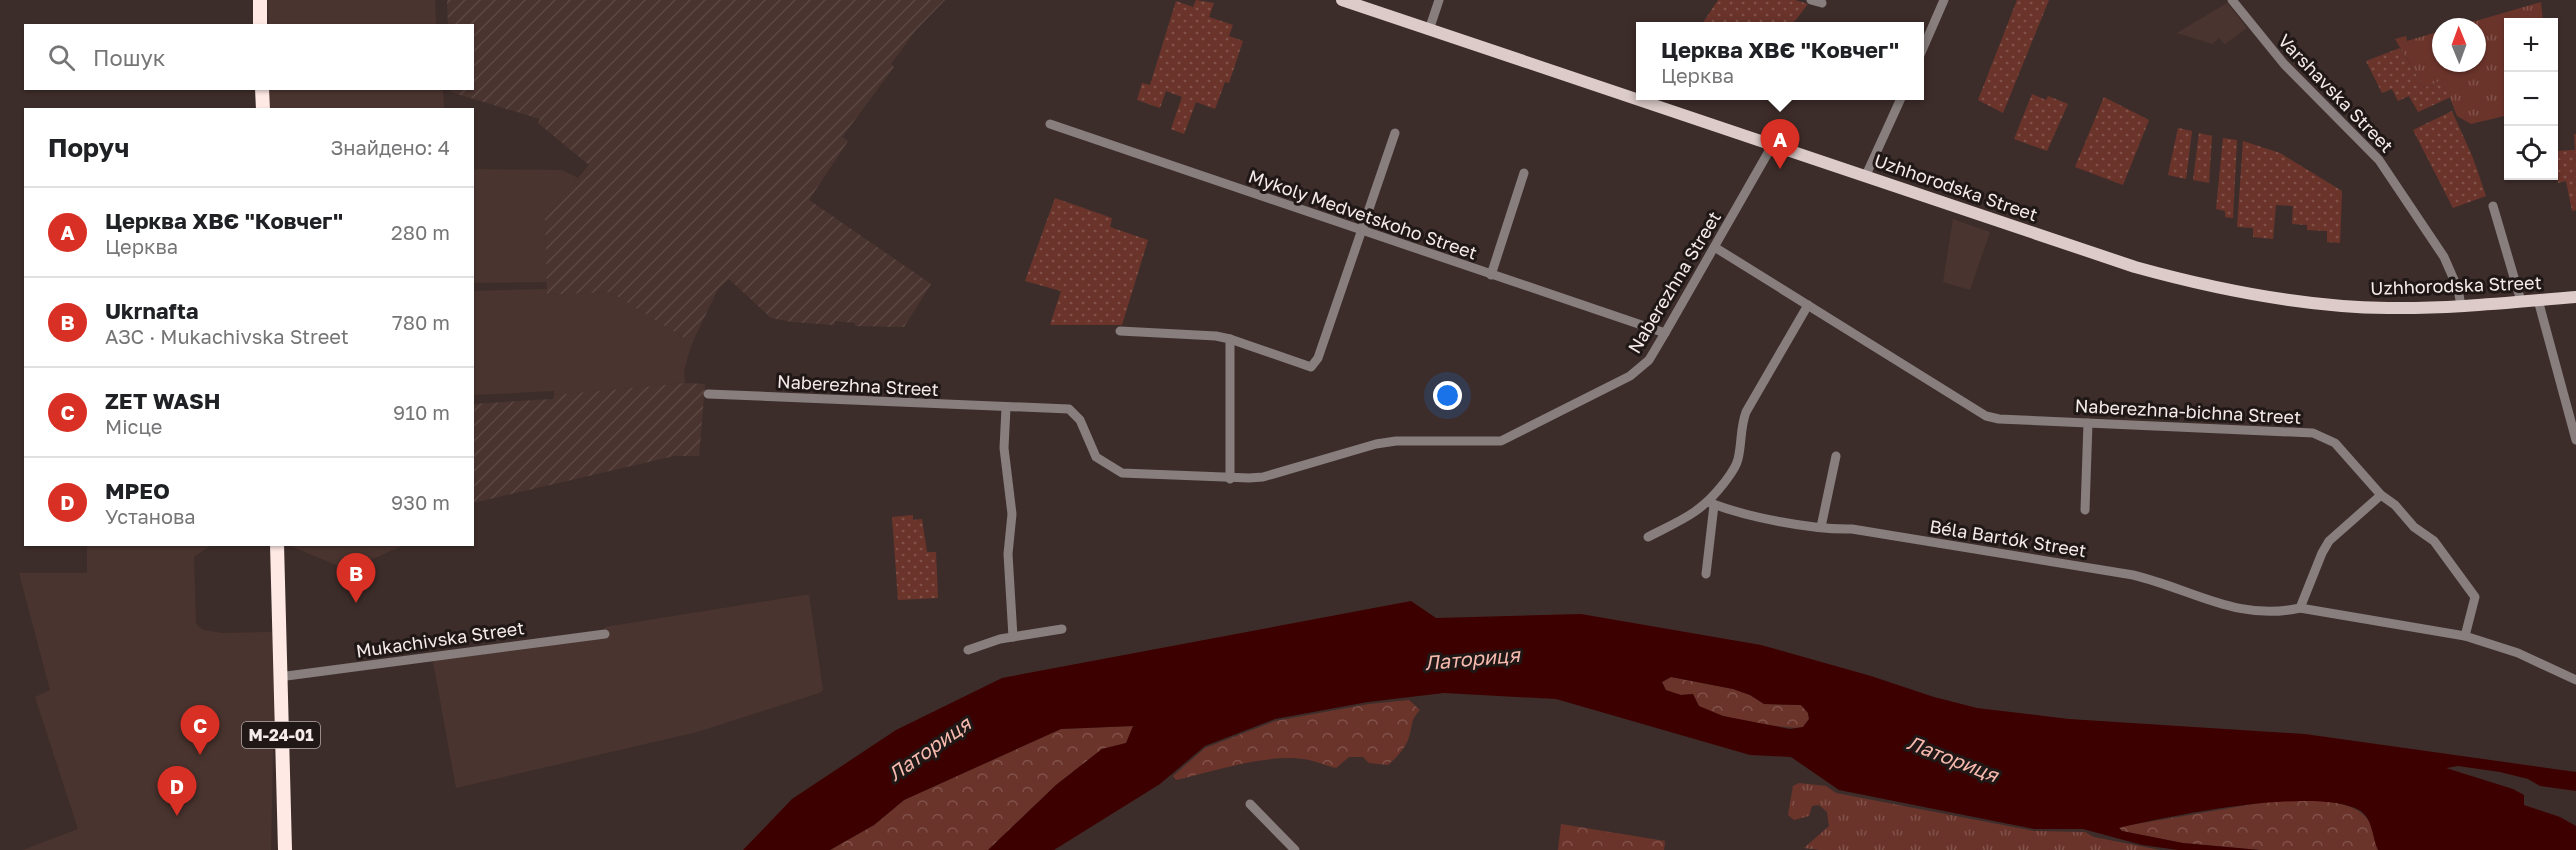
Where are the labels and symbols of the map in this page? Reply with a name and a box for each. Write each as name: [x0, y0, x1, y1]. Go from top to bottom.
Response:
north arrow: [2432, 18, 2486, 72]
street label: Varshavska Street: [2274, 29, 2398, 157]
pin: A: [1760, 120, 1800, 169]
street label: Uzhhorodska Street: [1871, 149, 2041, 225]
street label: Mykoly Medvetskoho Street: [1246, 164, 1480, 264]
street label: Naberezhna Street: [1623, 207, 1725, 357]
street label: Uzhhorodska Street: [2370, 271, 2542, 299]
street label: Naberezhna Street: [777, 370, 939, 400]
your location: [1433, 381, 1462, 410]
street label: Naberezhna-bichna Street: [2074, 394, 2302, 428]
street label: Béla Bartók Street: [1928, 515, 2088, 561]
pin: B: [336, 554, 376, 603]
street label: Mukachivska Street: [354, 616, 526, 662]
water label: Латориця: [1423, 642, 1522, 674]
pin: C: [180, 706, 220, 755]
water label: Латориця: [883, 710, 976, 785]
road number: М-24-01: [242, 722, 320, 748]
water label: Латориця: [1904, 730, 2003, 787]
pin: D: [158, 766, 196, 816]

